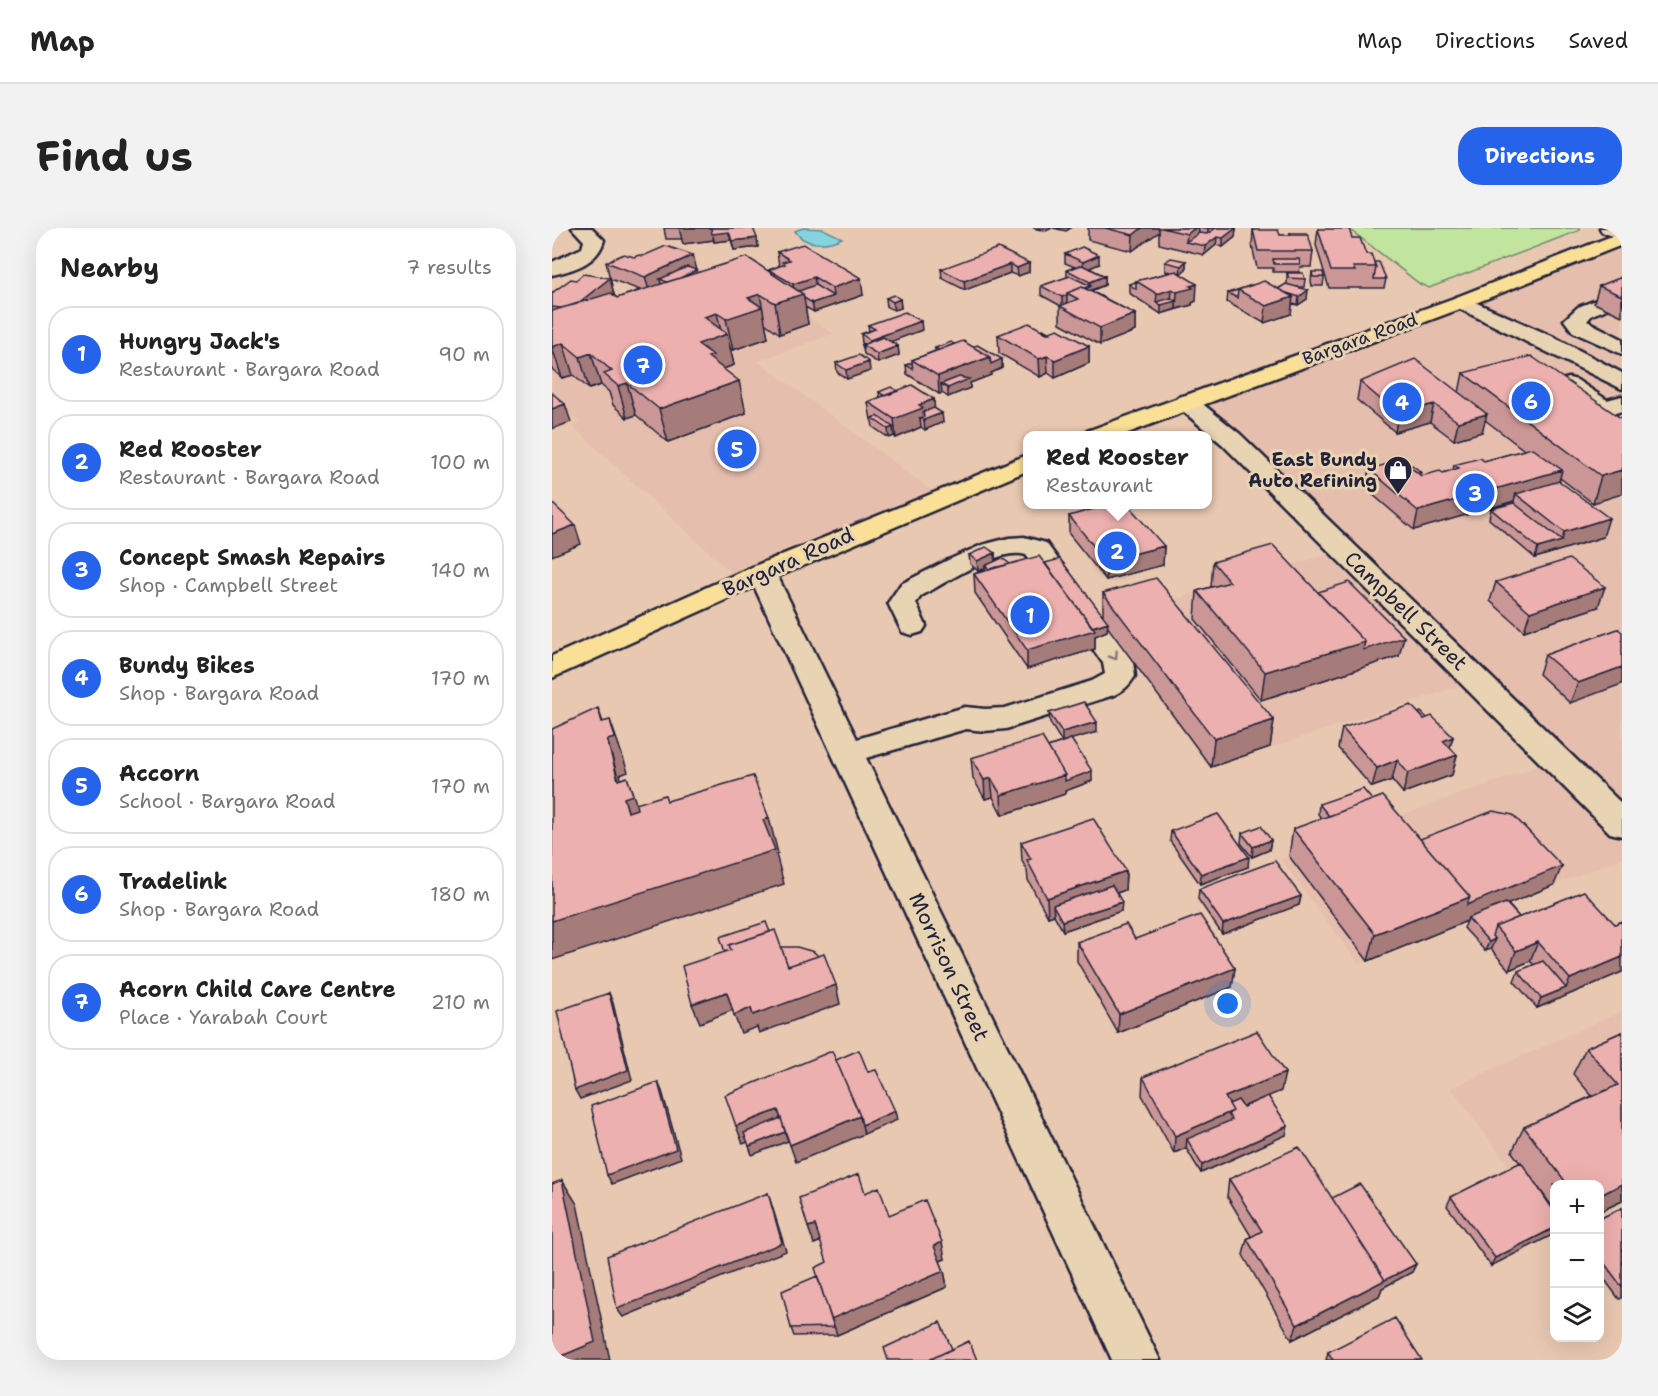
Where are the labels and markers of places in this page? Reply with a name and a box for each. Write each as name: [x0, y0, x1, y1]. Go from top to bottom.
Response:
pin: 7: [624, 342, 662, 388]
pin: 6: [1512, 378, 1550, 423]
pin: 4: [1382, 380, 1422, 424]
pin: 5: [718, 426, 756, 472]
place label: East Bundy Auto Refining: [1248, 448, 1377, 493]
shop icon: East Bundy Auto Refining: [1382, 454, 1414, 496]
pin: 3: [1456, 470, 1494, 516]
pin: 2: [1098, 528, 1136, 574]
pin: 1: [1010, 592, 1050, 638]

